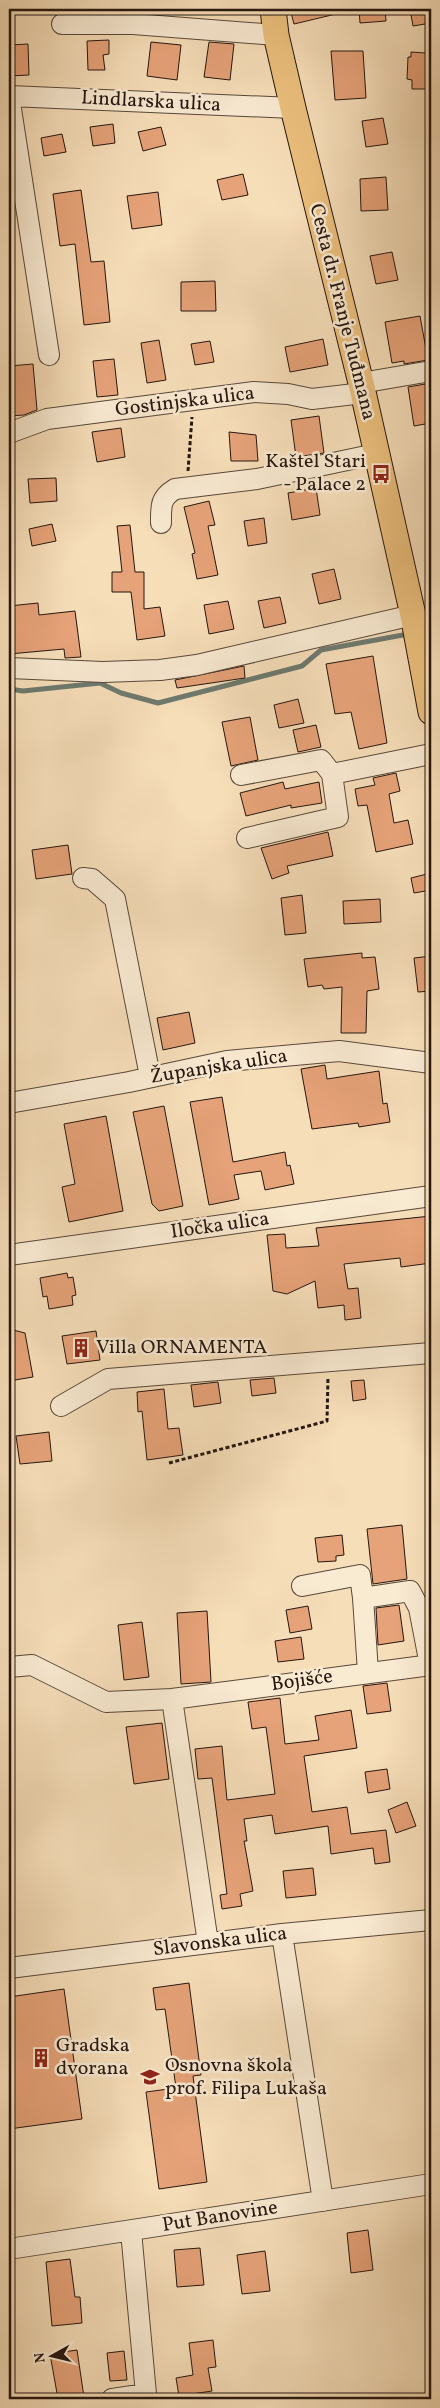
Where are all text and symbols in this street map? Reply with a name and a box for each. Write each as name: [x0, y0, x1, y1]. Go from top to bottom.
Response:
street label: Lindlarska ulica: [80, 84, 222, 120]
street label: Cesta dr. Franje Tuđmana: [302, 201, 382, 423]
street label: Gostinjska ulica: [114, 380, 256, 424]
place label: Kaštel Stari - Palace 2: [265, 448, 366, 499]
bus stop icon: Kaštel Stari - Palace 2: [370, 463, 392, 485]
street label: Županjska ulica: [148, 1042, 290, 1092]
street label: Iločka ulica: [169, 1205, 271, 1247]
place label: Villa ORNAMENTA: [96, 1334, 267, 1362]
building icon: Villa ORNAMENTA: [70, 1337, 92, 1359]
street label: Bojišće: [269, 1663, 335, 1699]
street label: Slavonska ulica: [151, 1920, 289, 1964]
place label: Gradska dvorana: [56, 2032, 130, 2083]
building icon: Gradska dvorana: [30, 2047, 52, 2069]
place label: Osnovna škola prof. Filipa Lukaša: [165, 2052, 327, 2103]
school or university icon: Osnovna škola prof. Filipa Lukaša: [139, 2066, 161, 2088]
street label: Put Banovine: [160, 2194, 280, 2240]
north arrow: [28, 2330, 78, 2380]
text: N: [30, 2351, 51, 2364]

